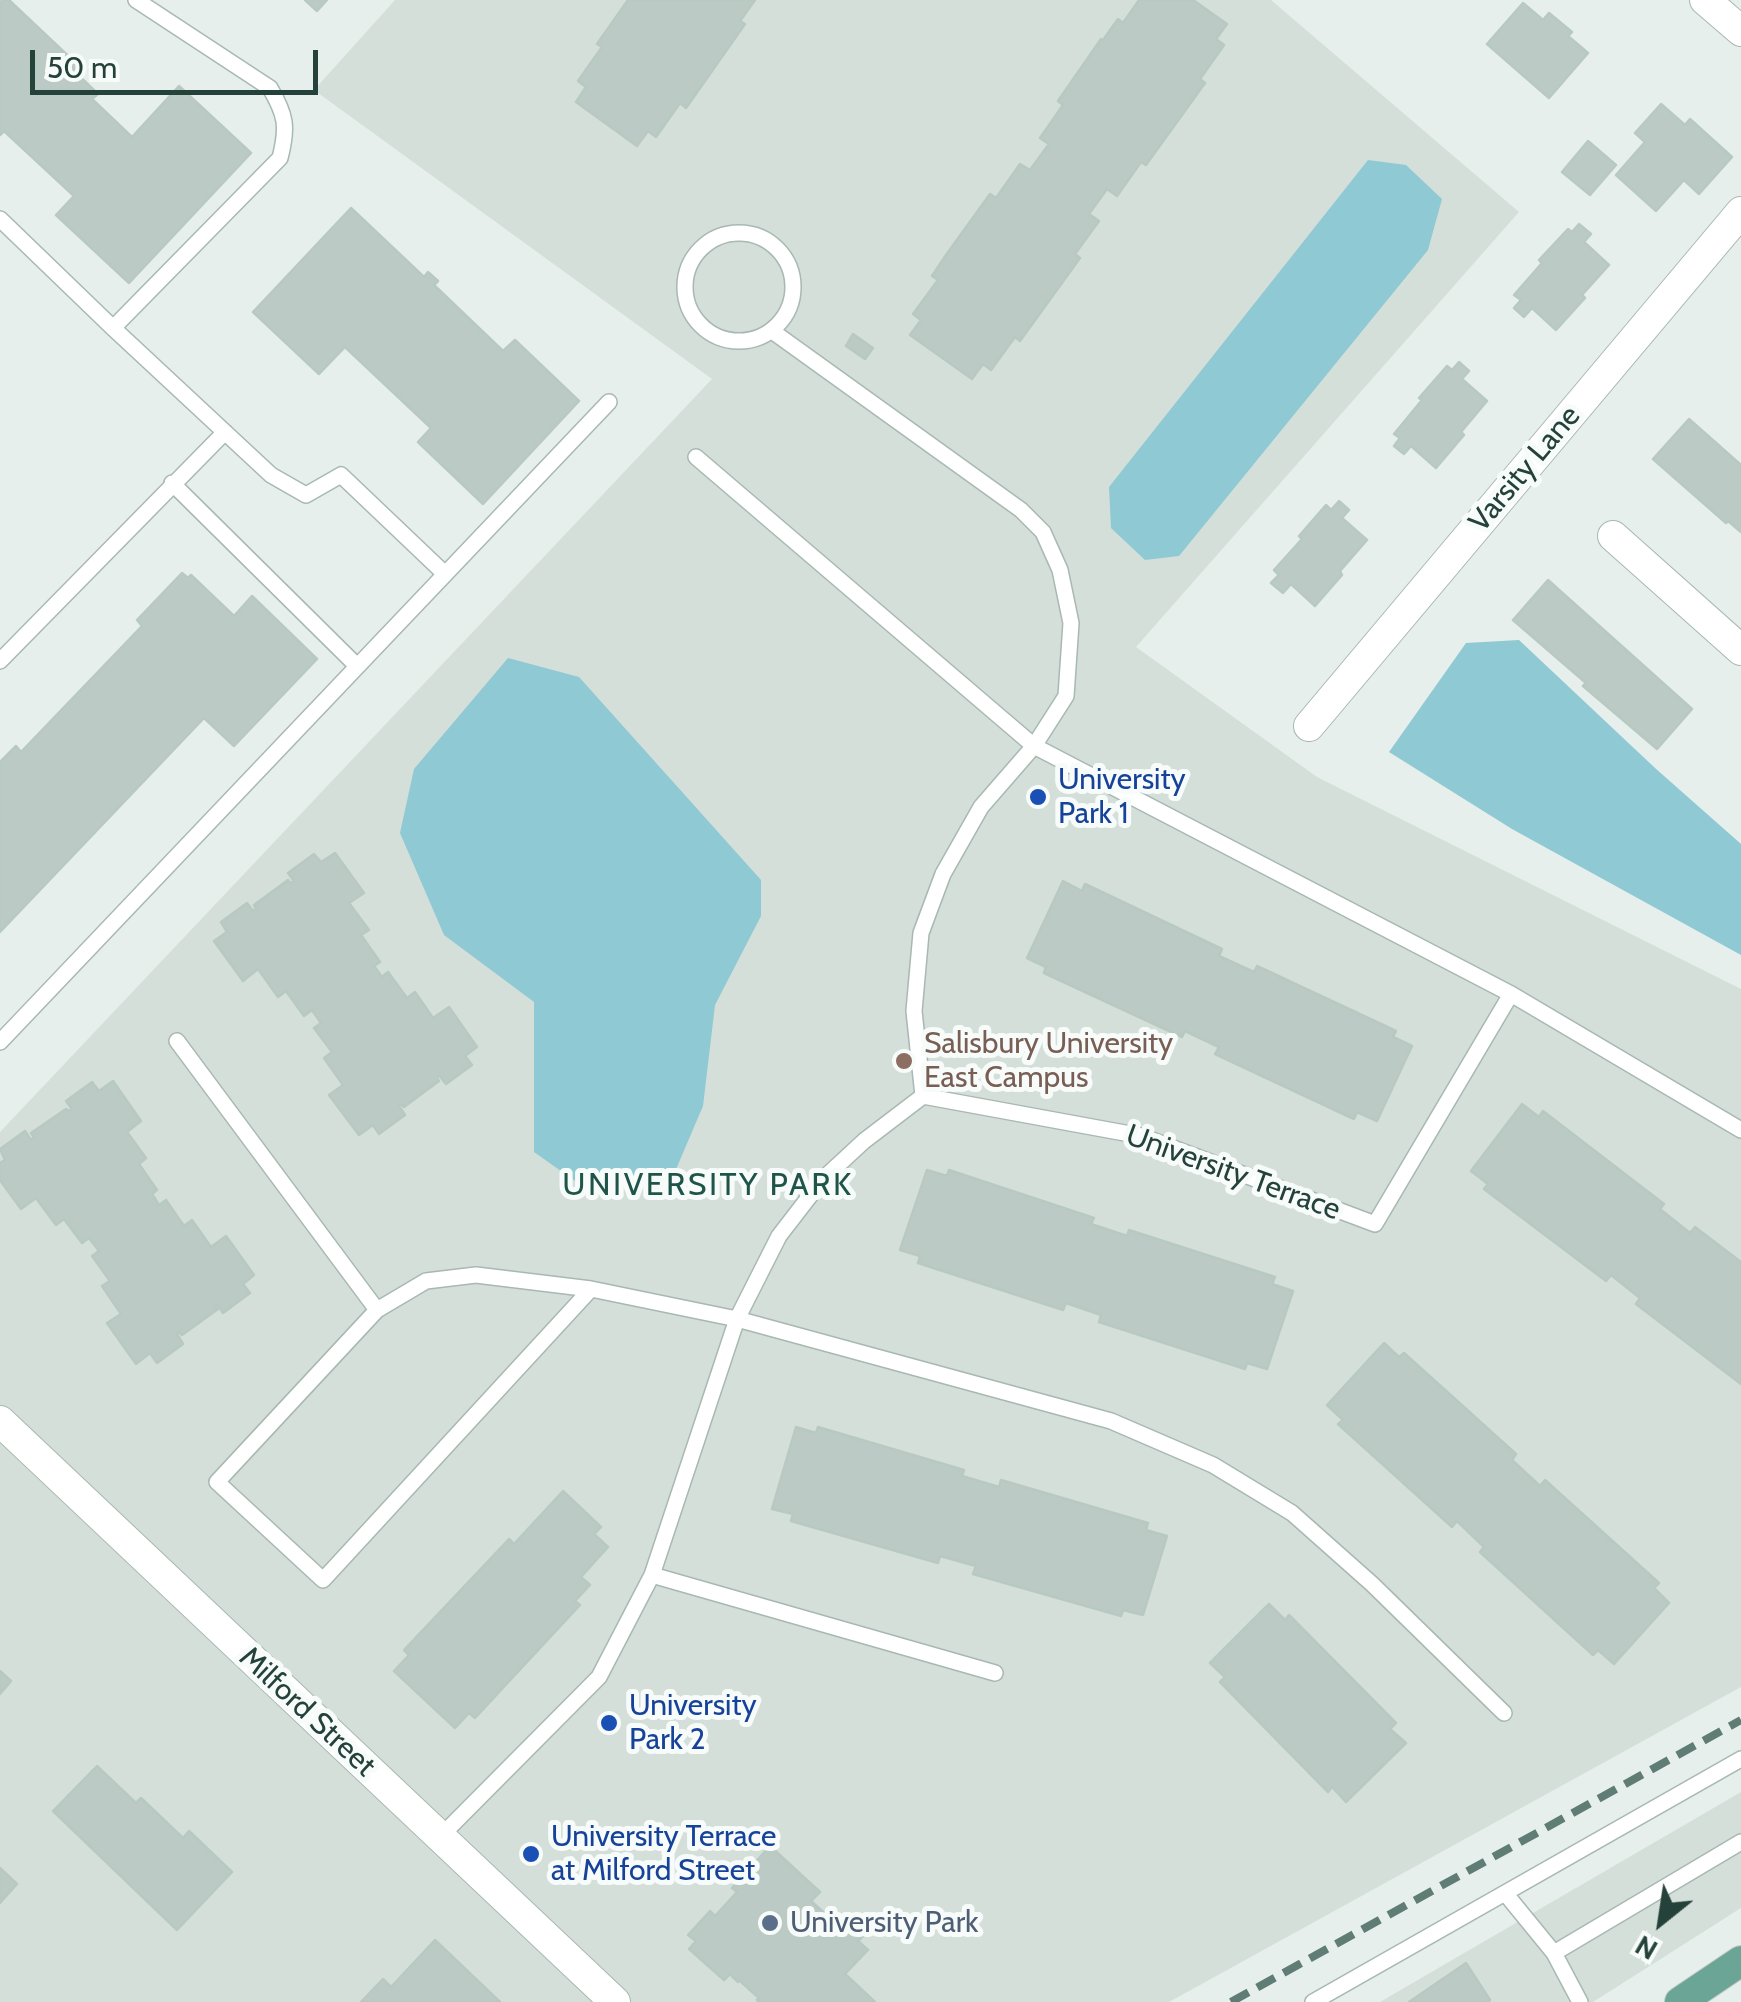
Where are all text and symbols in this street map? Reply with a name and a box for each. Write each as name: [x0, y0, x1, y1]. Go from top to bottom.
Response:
scale bar: [35, 30, 322, 92]
text: 50 m: [47, 49, 117, 86]
street label: Varsity Lane: [1462, 399, 1588, 539]
place label: University Park 1: [1058, 762, 1186, 832]
marker: University Park 1: [1027, 786, 1049, 808]
place label: Salisbury University East Campus: [924, 1026, 1173, 1096]
marker: Salisbury University East Campus: [893, 1050, 915, 1072]
street label: University Terrace: [1121, 1118, 1345, 1228]
district label: UNIVERSITY PARK: [562, 1167, 854, 1205]
street label: Milford Street: [231, 1640, 383, 1784]
place label: University Park 2: [629, 1688, 757, 1758]
marker: University Park 2: [598, 1712, 620, 1734]
place label: University Terrace at Milford Street: [551, 1819, 776, 1890]
marker: University Terrace at Milford Street: [520, 1843, 542, 1865]
north arrow: [1611, 1872, 1711, 1972]
place label: University Park: [790, 1905, 979, 1941]
marker: University Park: [759, 1912, 781, 1934]
text: N: [1629, 1928, 1663, 1968]

